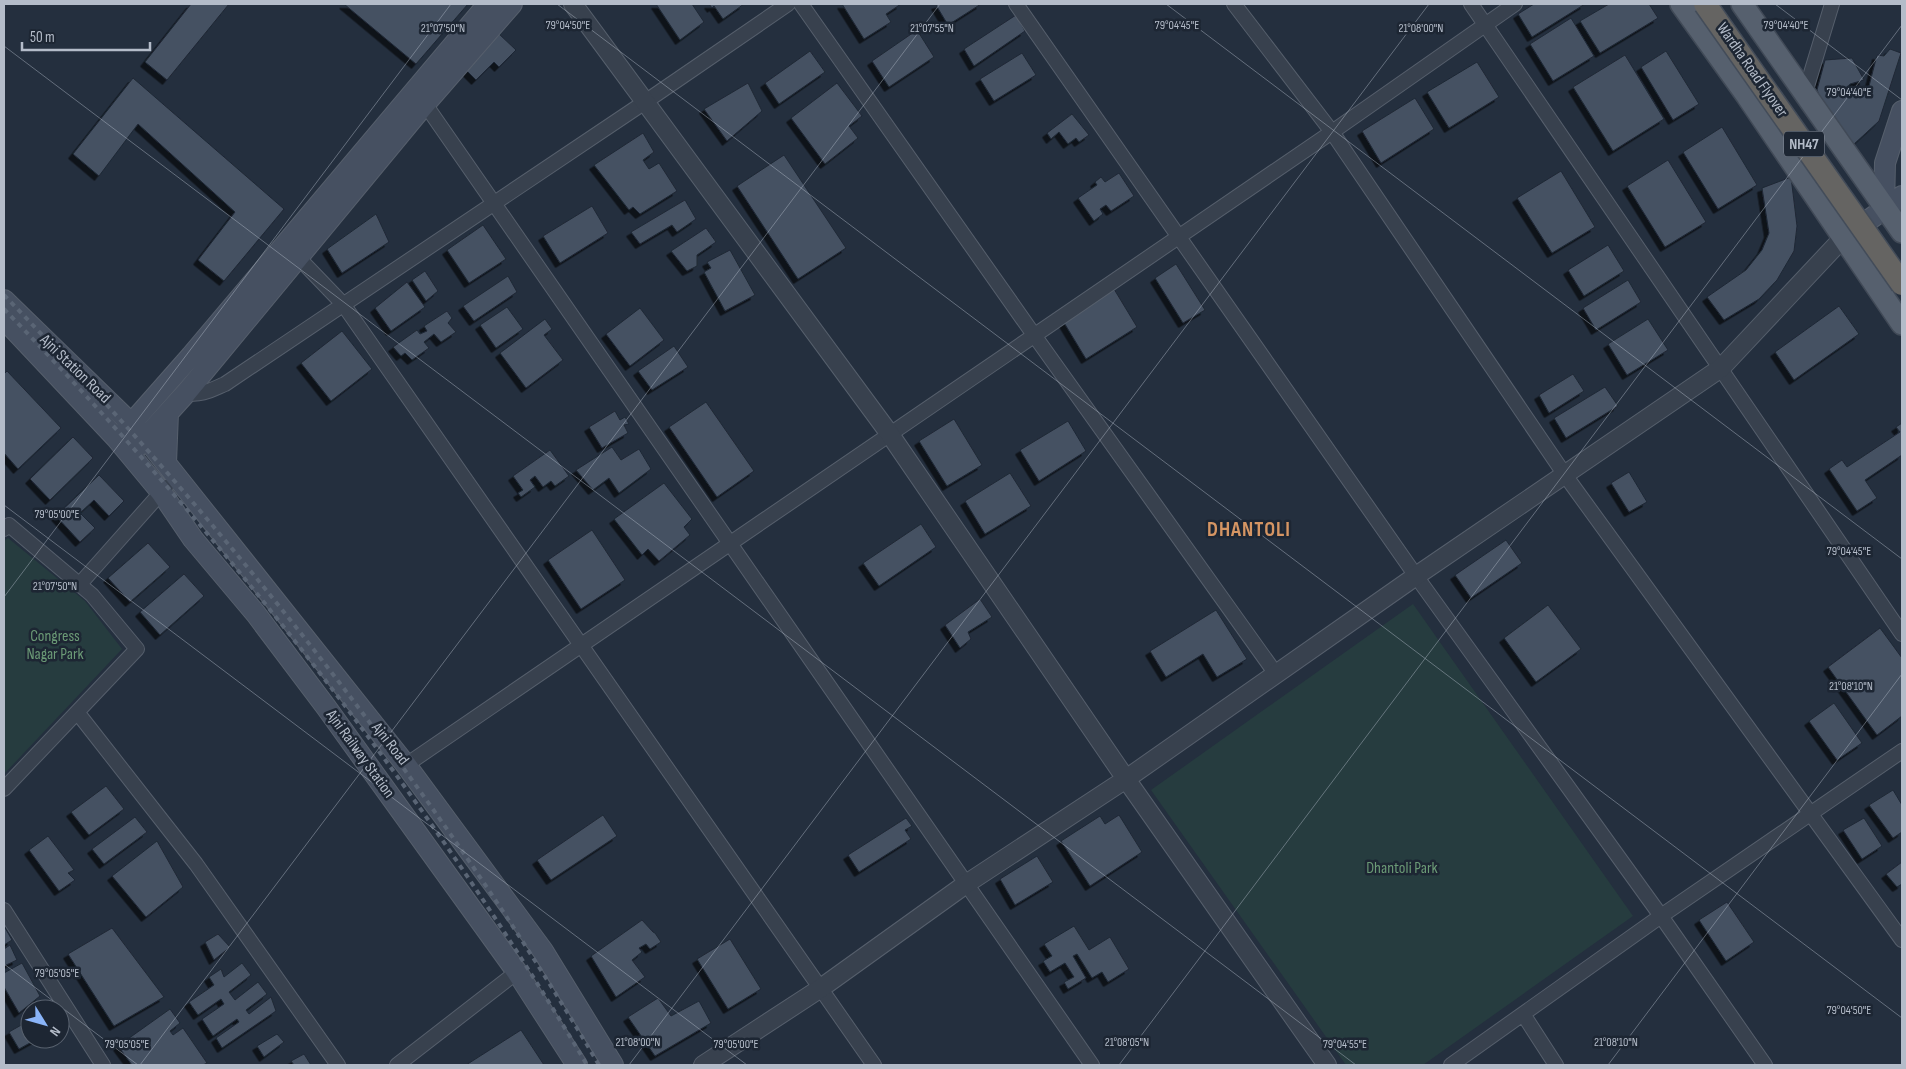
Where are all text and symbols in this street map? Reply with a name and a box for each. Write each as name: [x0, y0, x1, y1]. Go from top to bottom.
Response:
text: 79°04'50"E: [546, 18, 590, 33]
text: 79°04'45"E: [1155, 18, 1199, 33]
text: 79°04'40"E: [1764, 18, 1808, 33]
street label: Wardha Road Flyover: [1712, 19, 1792, 121]
scale bar: [22, 20, 150, 52]
text: 21°07'50"N: [421, 21, 465, 36]
text: 21°07'55"N: [910, 21, 954, 36]
text: 21°08'00"N: [1399, 21, 1443, 36]
text: 50 m: [30, 28, 55, 47]
text: 79°04'40"E: [1827, 85, 1871, 100]
road number: NH47: [1784, 132, 1824, 156]
street label: Ajni Station Road: [35, 330, 114, 407]
text: 79°05'00"E: [35, 507, 79, 522]
district label: DHANTOLI: [1207, 517, 1291, 542]
text: 79°04'45"E: [1827, 544, 1871, 559]
text: 21°07'50"N: [33, 579, 77, 594]
park label: Congress Nagar Park: [26, 627, 84, 664]
text: 21°08'10"N: [1829, 679, 1873, 694]
street label: Ajni Railway Station: [321, 705, 398, 802]
street label: Ajni Road: [367, 718, 413, 769]
park label: Dhantoli Park: [1366, 859, 1438, 878]
text: 79°05'05"E: [35, 966, 79, 981]
north arrow: [20, 999, 70, 1049]
text: 79°04'50"E: [1827, 1003, 1871, 1018]
text: N: [46, 1023, 64, 1040]
text: 21°08'00"N: [616, 1035, 660, 1050]
text: 21°08'05"N: [1105, 1035, 1149, 1050]
text: 21°08'10"N: [1594, 1035, 1638, 1050]
text: 79°05'05"E: [105, 1037, 149, 1052]
text: 79°05'00"E: [714, 1037, 758, 1052]
text: 79°04'55"E: [1323, 1037, 1367, 1052]

